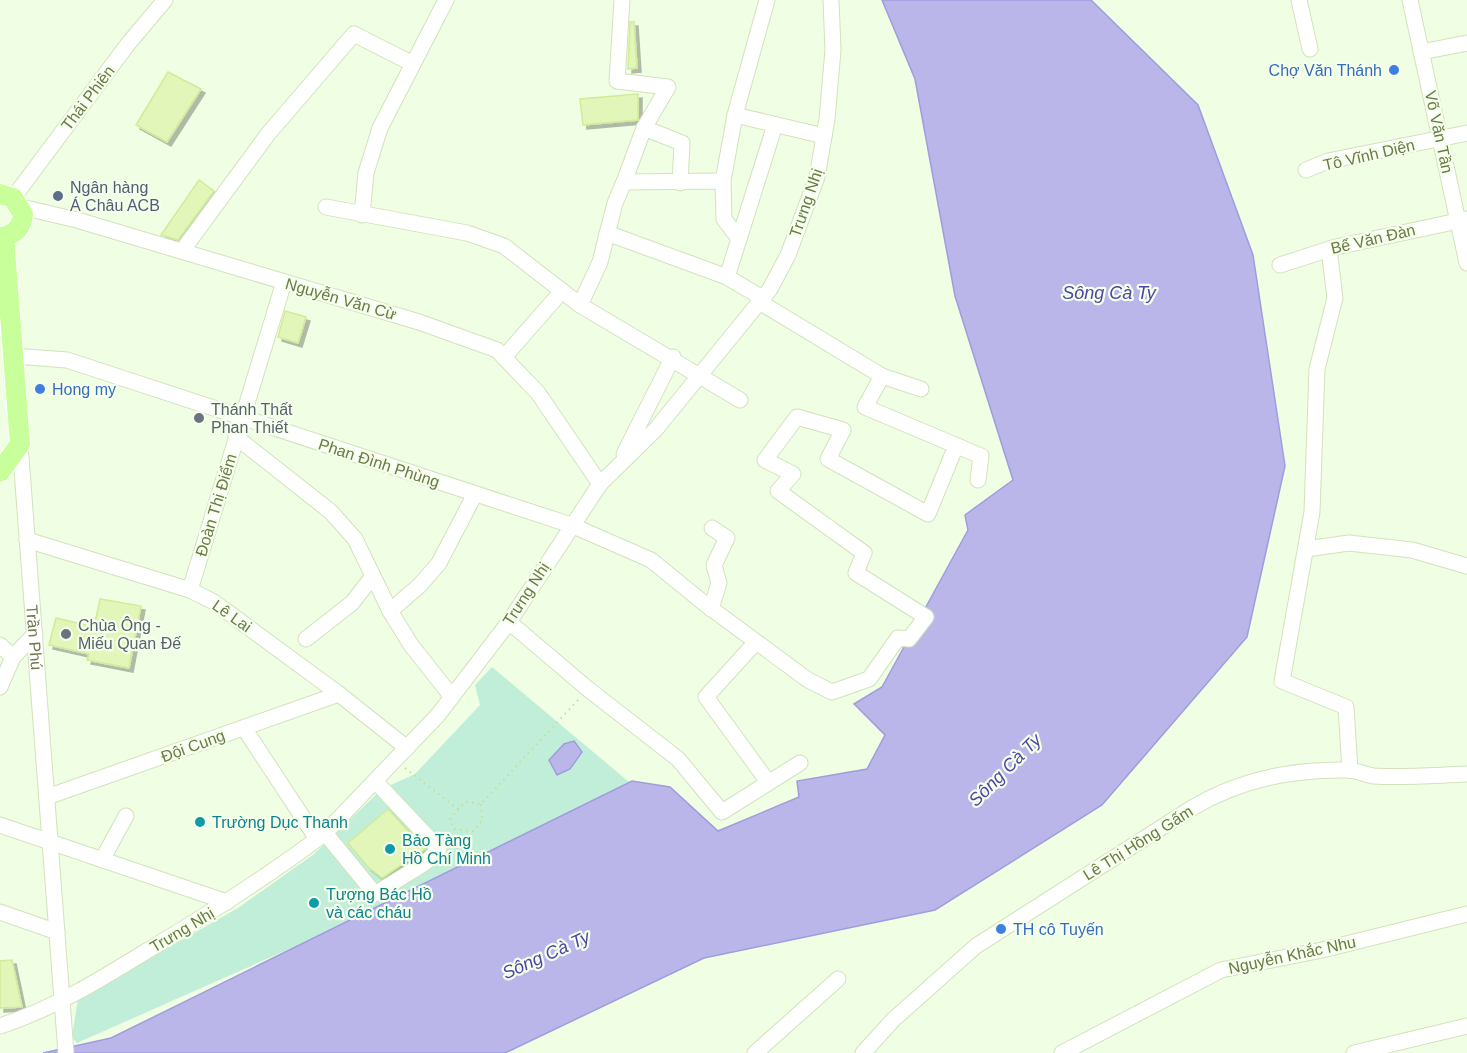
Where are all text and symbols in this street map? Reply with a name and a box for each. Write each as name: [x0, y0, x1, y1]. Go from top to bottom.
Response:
street label: Thái Phiên: [58, 62, 118, 134]
place label: Chợ Văn Thánh: [1269, 62, 1382, 79]
marker: Chợ Văn Thánh: [1387, 63, 1401, 77]
street label: Võ Văn Tần: [1422, 89, 1456, 175]
street label: Tô Vĩnh Diện: [1322, 136, 1416, 174]
street label: Trưng Nhị: [786, 166, 826, 240]
place label: Ngân hàng Á Châu ACB: [70, 179, 160, 214]
marker: Ngân hàng Á Châu ACB: [51, 189, 65, 203]
street label: Bế Văn Đàn: [1329, 221, 1417, 257]
street label: Nguyễn Văn Cừ: [283, 274, 399, 323]
water label: Sông Cà Ty: [1062, 283, 1157, 303]
place label: Hong my: [52, 381, 116, 398]
marker: Hong my: [33, 382, 47, 396]
place label: Thánh Thất Phan Thiết: [211, 401, 293, 436]
marker: Thánh Thất Phan Thiết: [192, 411, 206, 425]
street label: Phan Đình Phùng: [316, 435, 442, 491]
street label: Đoàn Thị Điểm: [192, 452, 240, 558]
street label: Trưng Nhị: [499, 559, 553, 629]
street label: Lê Lai: [209, 597, 255, 635]
street label: Trần Phú: [24, 604, 46, 671]
place label: Chùa Ông - Miếu Quan Đế: [78, 616, 181, 652]
marker: Chùa Ông - Miếu Quan Đế: [59, 627, 73, 641]
street label: Đội Cung: [159, 727, 227, 765]
water label: Sông Cà Ty: [965, 729, 1046, 810]
street label: Lê Thị Hồng Gấm: [1080, 802, 1196, 884]
place label: Trường Dục Thanh: [212, 814, 348, 831]
marker: Trường Dục Thanh: [193, 815, 207, 829]
place label: Bảo Tàng Hồ Chí Minh: [402, 832, 491, 867]
marker: Bảo Tàng Hồ Chí Minh: [383, 842, 397, 856]
place label: Tượng Bác Hồ và các cháu: [326, 886, 432, 921]
marker: Tượng Bác Hồ và các cháu: [307, 896, 321, 910]
street label: Trưng Nhị: [147, 904, 217, 956]
place label: TH cô Tuyến: [1013, 921, 1104, 938]
marker: TH cô Tuyến: [994, 922, 1008, 936]
water label: Sông Cà Ty: [499, 926, 594, 983]
street label: Nguyễn Khắc Nhu: [1227, 932, 1357, 977]

